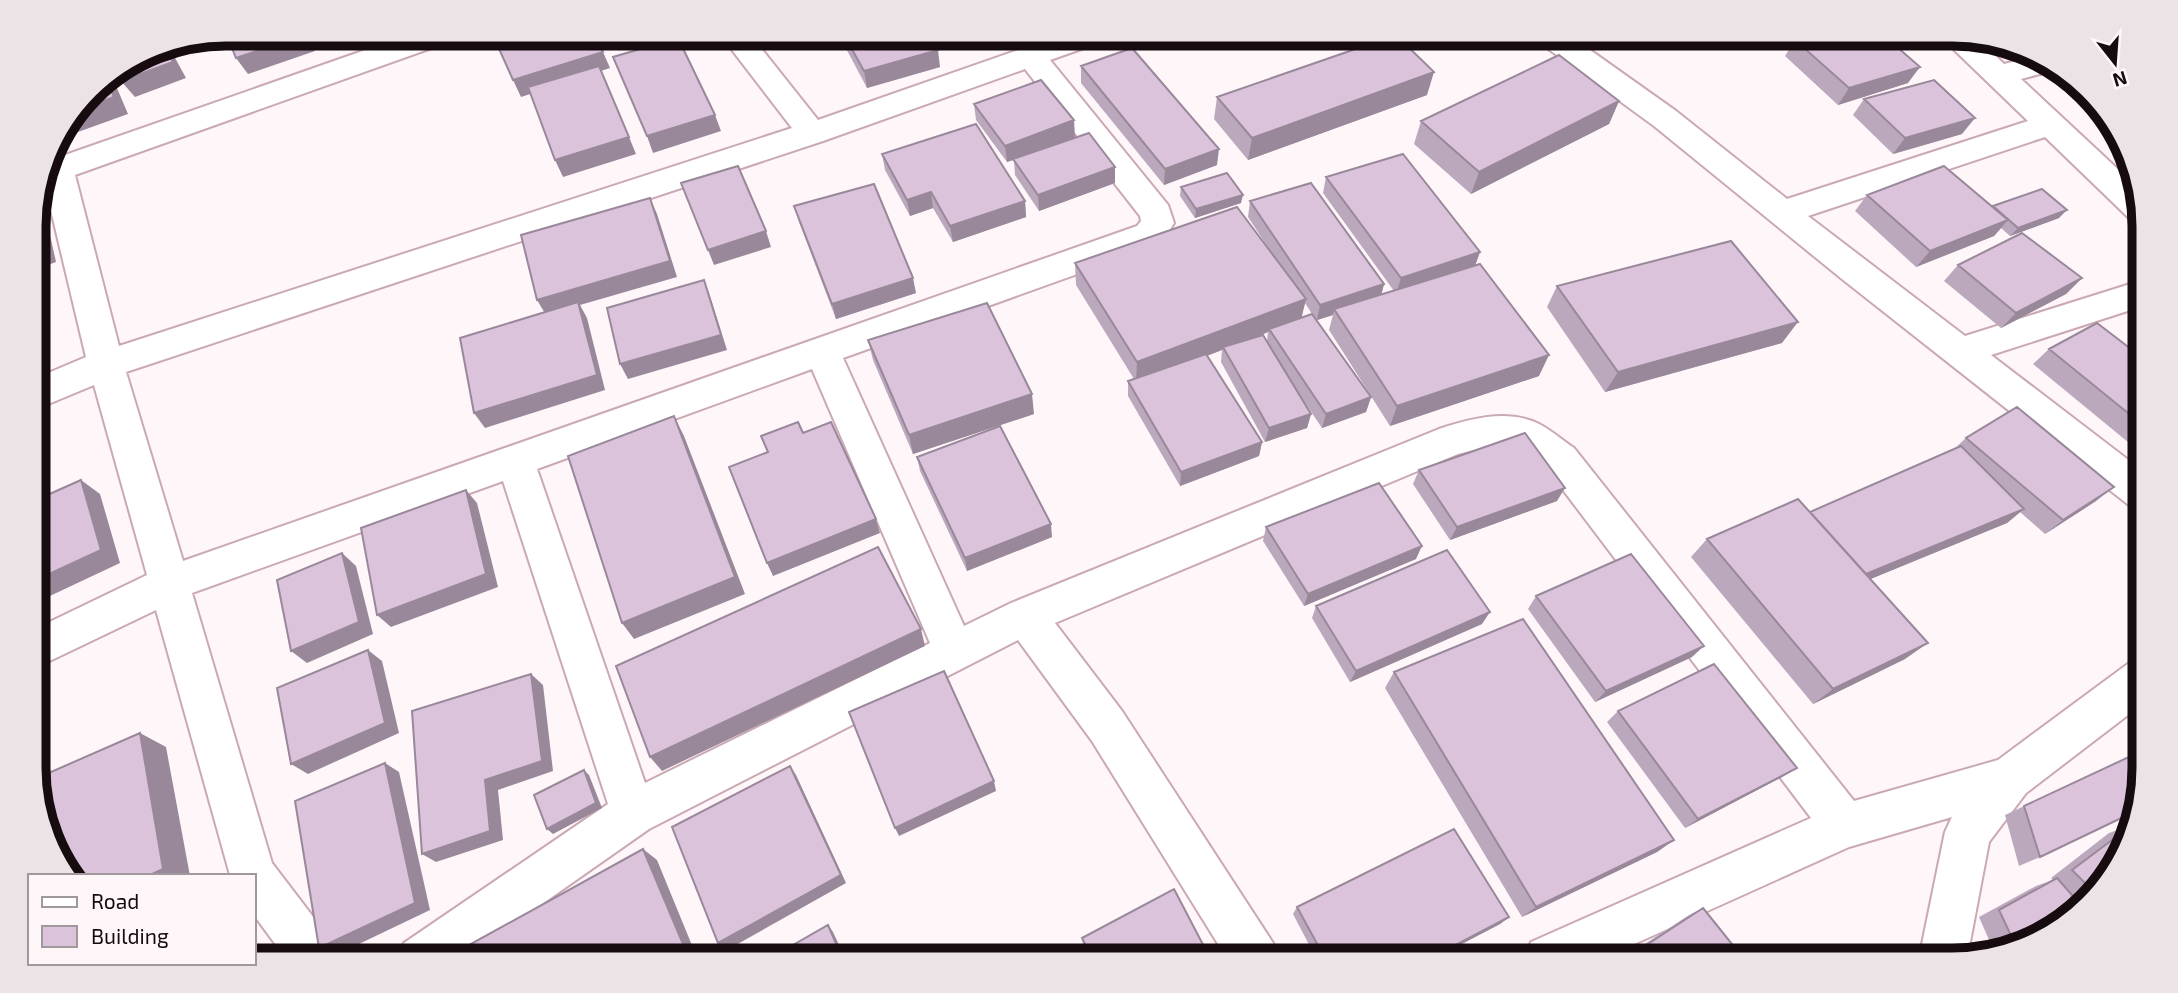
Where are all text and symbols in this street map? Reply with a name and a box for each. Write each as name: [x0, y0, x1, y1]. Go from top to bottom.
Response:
north arrow: [2080, 28, 2150, 98]
text: N: [2110, 67, 2130, 93]
legend: [28, 874, 256, 965]
text: Road: [91, 888, 139, 913]
text: Building: [91, 923, 169, 948]

